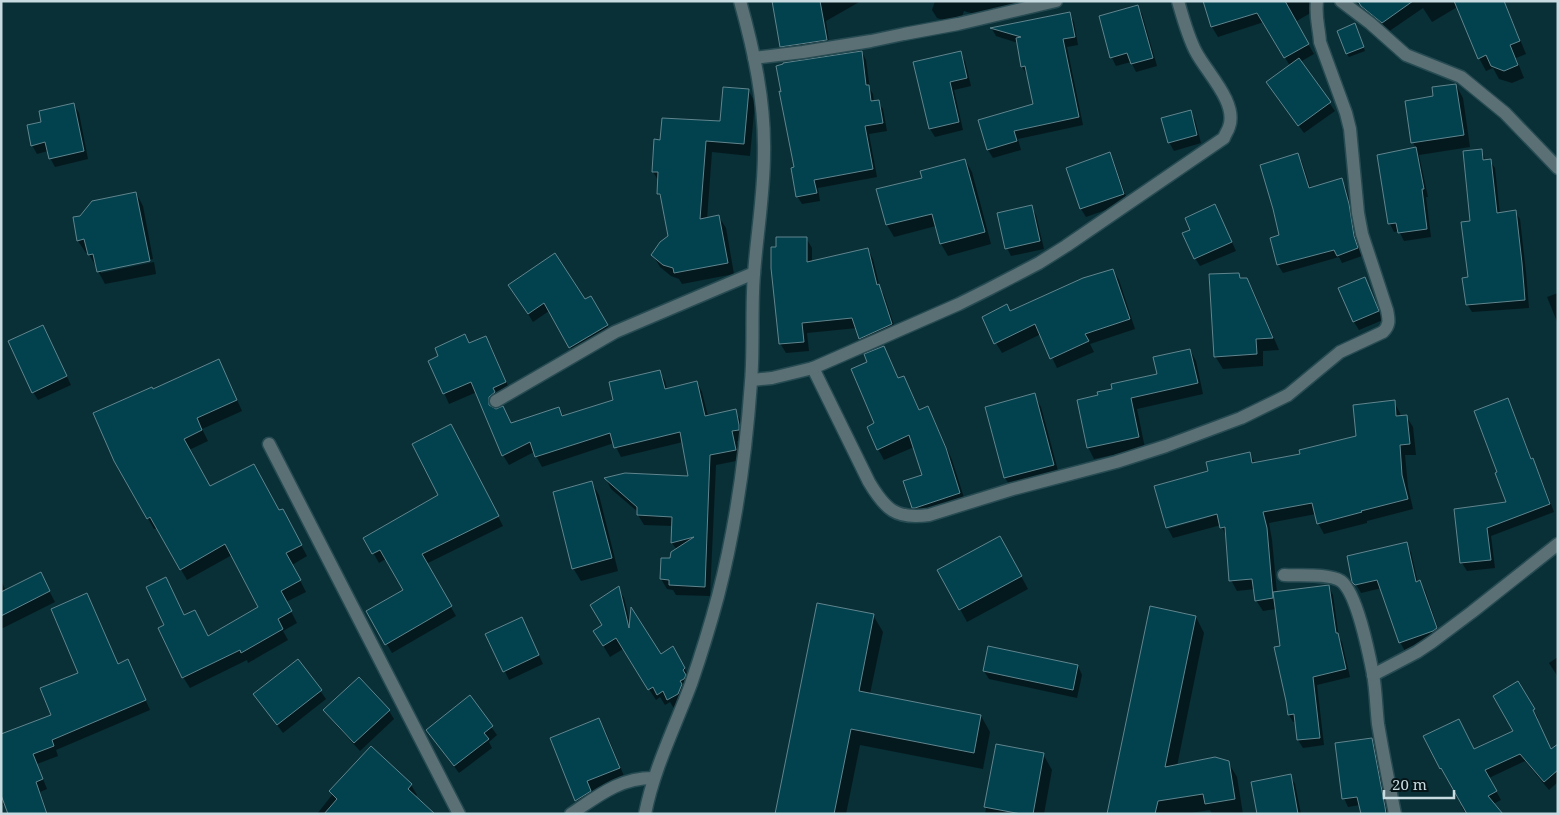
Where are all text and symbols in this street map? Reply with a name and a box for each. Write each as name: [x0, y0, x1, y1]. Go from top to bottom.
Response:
scale bar: [1384, 768, 1454, 800]
text: 20 m: [1392, 774, 1427, 794]

